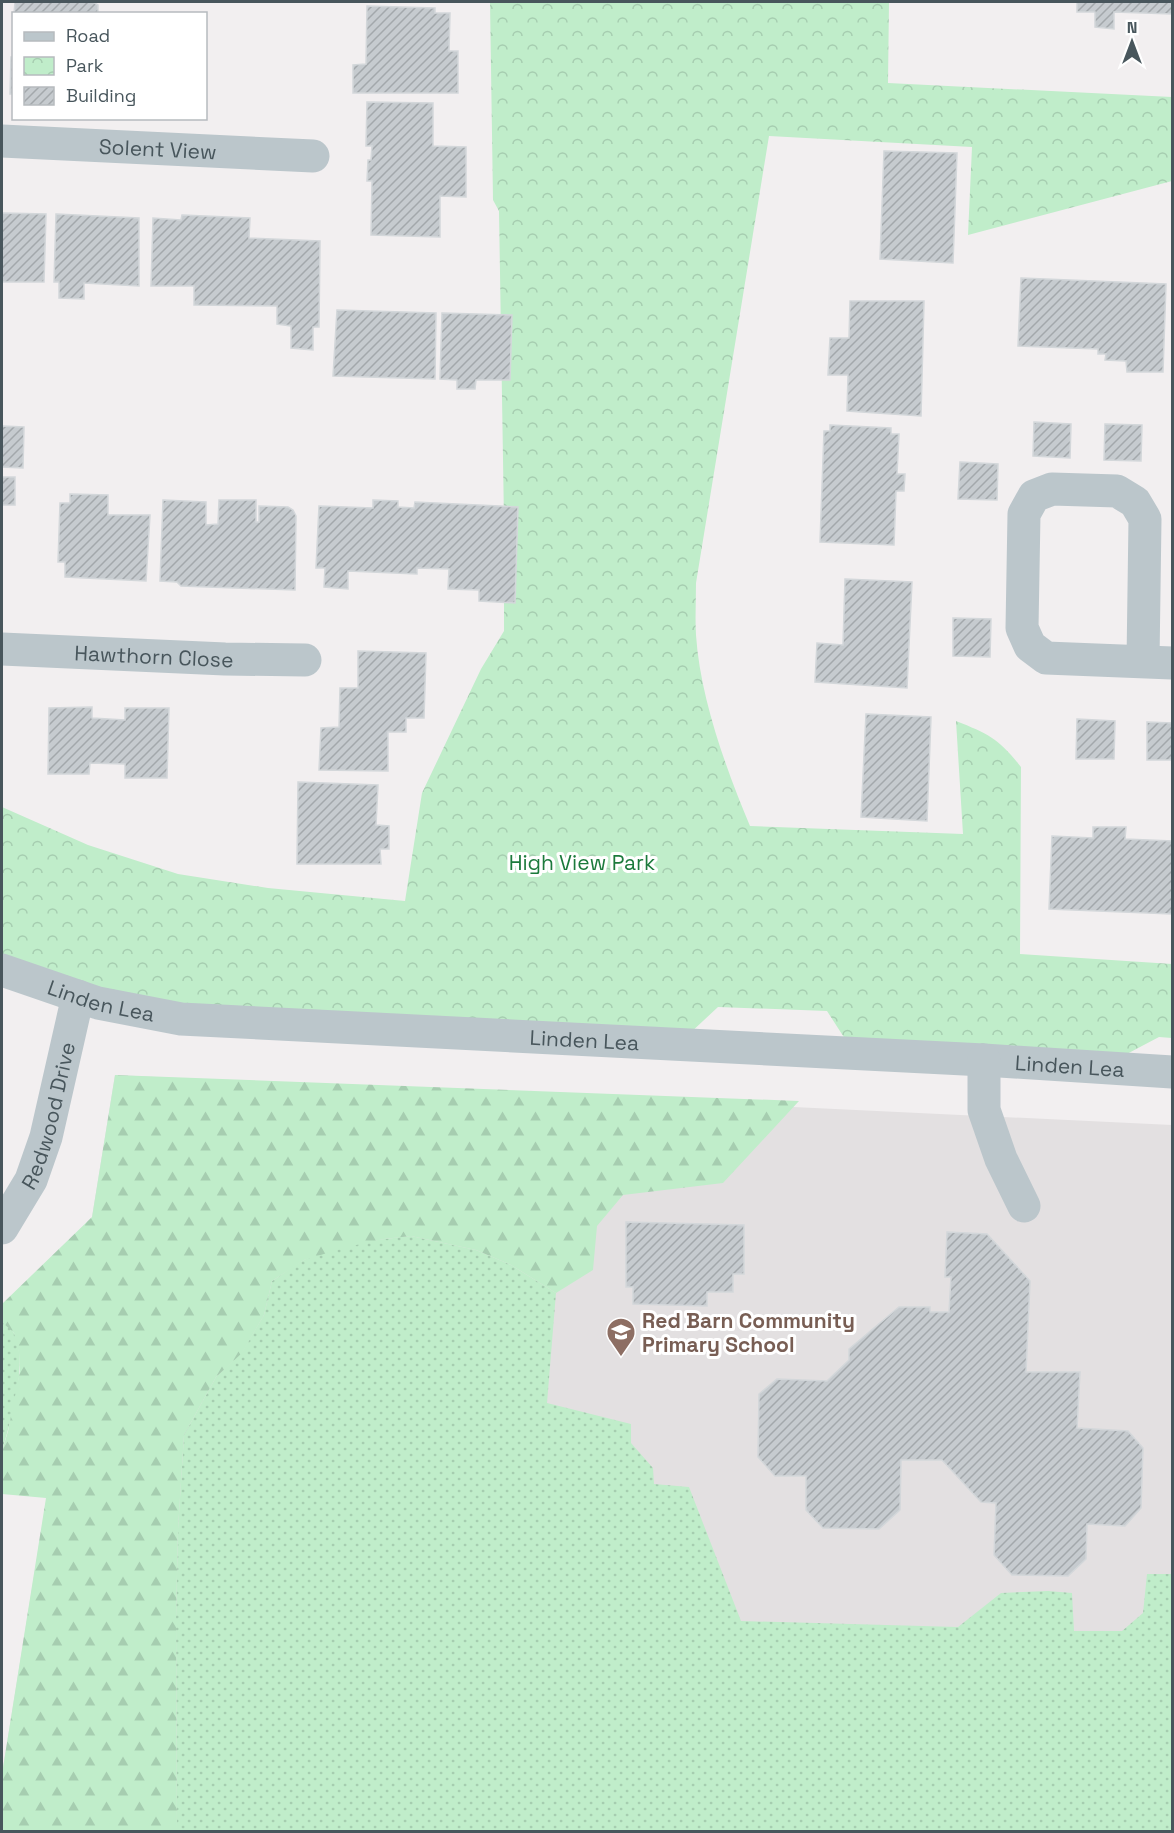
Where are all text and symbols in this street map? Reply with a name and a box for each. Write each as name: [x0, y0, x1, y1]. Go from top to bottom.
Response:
legend: [12, 12, 207, 120]
north arrow: [1102, 12, 1162, 72]
text: N: [1127, 17, 1137, 38]
text: Road: [66, 24, 110, 47]
text: Park: [66, 54, 104, 77]
text: Building: [66, 84, 136, 107]
street label: Solent View: [98, 132, 217, 165]
street label: Hawthorn Close: [74, 639, 234, 673]
park label: High View Park: [509, 849, 655, 876]
street label: Linden Lea: [44, 973, 157, 1027]
street label: Linden Lea: [529, 1023, 640, 1056]
street label: Redwood Drive: [15, 1039, 81, 1194]
street label: Linden Lea: [1014, 1049, 1125, 1082]
place label: Red Barn Community Primary School: [642, 1307, 855, 1358]
school or university icon: Red Barn Community Primary School: [605, 1316, 637, 1358]

